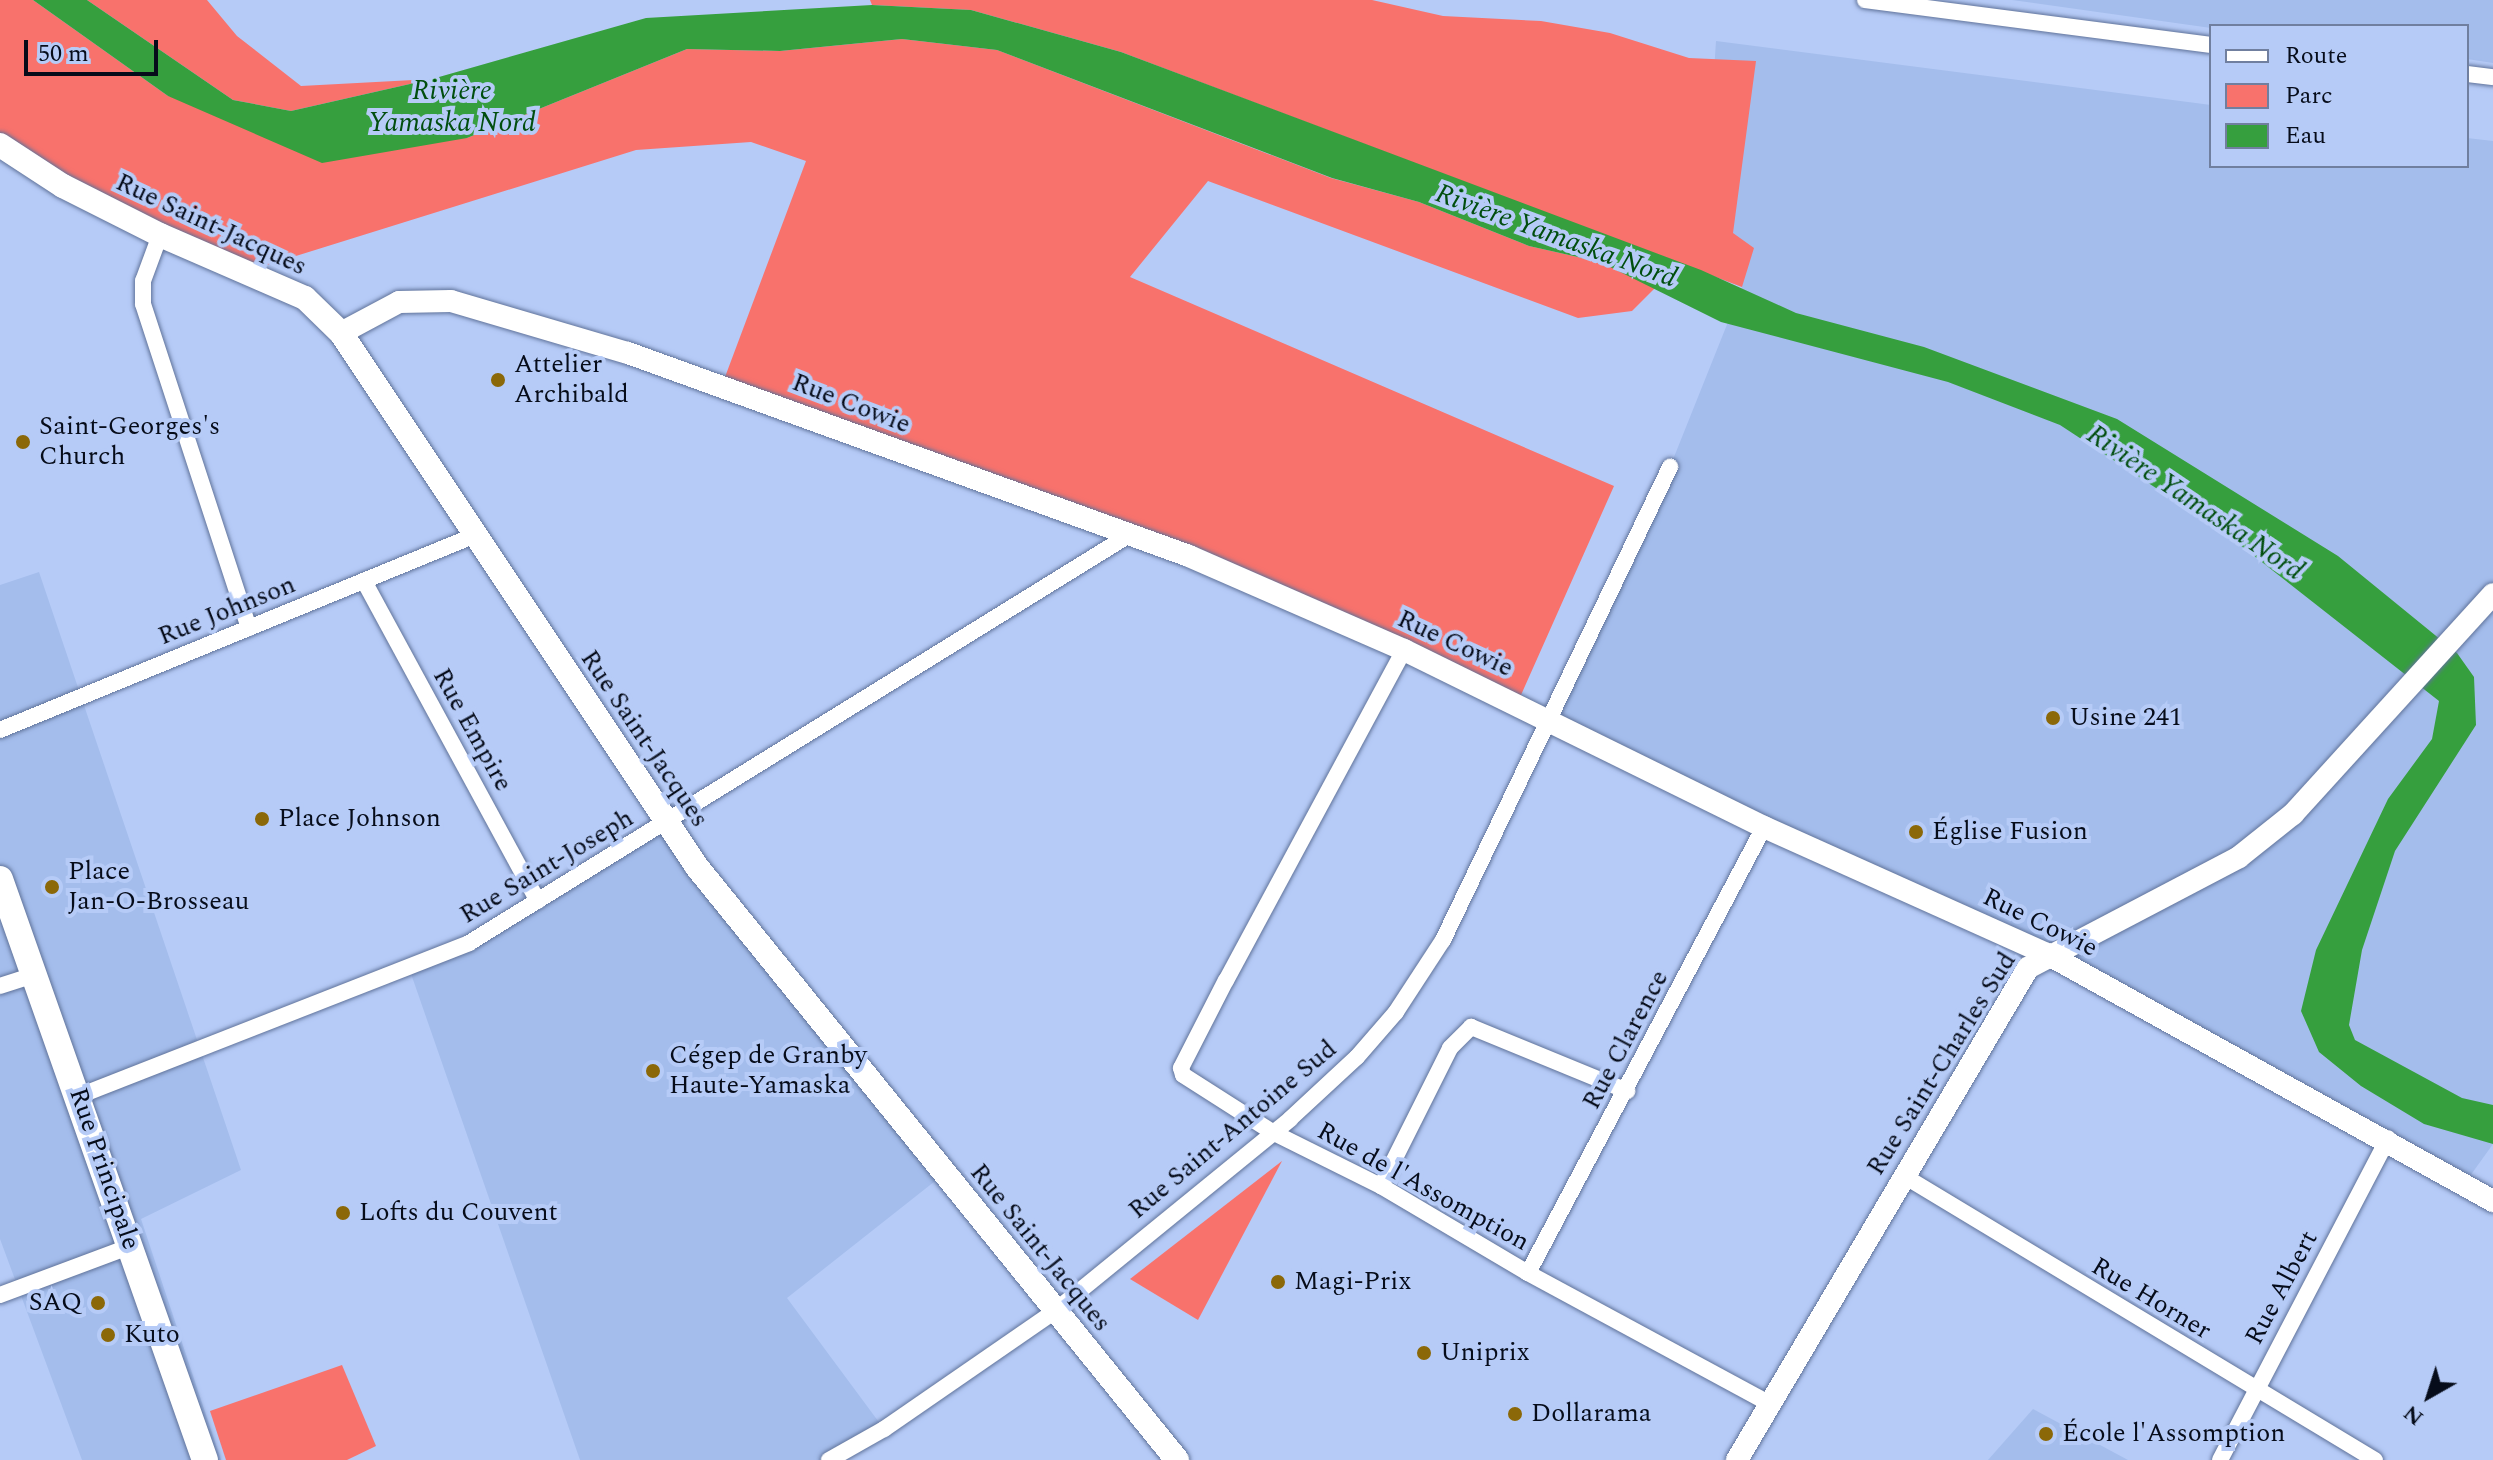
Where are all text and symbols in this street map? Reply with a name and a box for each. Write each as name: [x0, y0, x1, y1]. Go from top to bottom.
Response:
scale bar: [28, 24, 162, 74]
legend: [2209, 24, 2469, 168]
text: 50 m: [38, 36, 89, 72]
text: Route: [2285, 38, 2347, 74]
water label: Rivière Yamaska Nord: [368, 74, 536, 140]
text: Parc: [2285, 78, 2333, 114]
text: Eau: [2285, 118, 2326, 154]
street label: Rue Saint-Jacques: [111, 167, 311, 283]
water label: Rivière Yamaska Nord: [1431, 177, 1681, 295]
place label: Attelier Archibald: [514, 349, 629, 410]
street label: Rue Cowie: [787, 367, 915, 441]
marker: Attelier Archibald: [489, 371, 507, 389]
place label: Saint-Georges's Church: [39, 411, 220, 472]
water label: Rivière Yamaska Nord: [2080, 418, 2310, 588]
marker: Saint-Georges's Church: [14, 433, 32, 451]
street label: Rue Johnson: [154, 569, 300, 653]
street label: Rue Cowie: [1392, 604, 1518, 684]
street label: Rue Saint-Jacques: [573, 644, 715, 834]
street label: Rue Empire: [425, 663, 519, 797]
place label: Usine 241: [2069, 702, 2182, 734]
marker: Usine 241: [2044, 709, 2062, 727]
place label: Place Johnson: [278, 803, 441, 835]
street label: Rue Saint-Joseph: [455, 803, 639, 931]
marker: Place Johnson: [253, 810, 271, 828]
place label: Église Fusion: [1932, 816, 2088, 848]
marker: Église Fusion: [1907, 823, 1925, 841]
place label: Place Jan-O-Brosseau: [68, 856, 249, 918]
marker: Place Jan-O-Brosseau: [43, 878, 61, 896]
street label: Rue Cowie: [1977, 882, 2103, 964]
street label: Rue Saint-Charles Sud: [1861, 947, 2023, 1181]
street label: Rue Clarence: [1576, 965, 1676, 1115]
street label: Rue Saint-Antoine Sud: [1123, 1034, 1343, 1226]
place label: Cégep de Granby Haute-Yamaska: [669, 1040, 867, 1102]
marker: Cégep de Granby Haute-Yamaska: [644, 1062, 662, 1080]
street label: Rue Principale: [62, 1084, 146, 1254]
street label: Rue de l'Assomption: [1311, 1116, 1535, 1258]
street label: Rue Saint-Jacques: [963, 1158, 1117, 1338]
place label: Lofts du Couvent: [359, 1197, 558, 1229]
marker: Lofts du Couvent: [334, 1204, 352, 1222]
street label: Rue Albert: [2239, 1226, 2325, 1350]
street label: Rue Horner: [2085, 1251, 2217, 1347]
place label: Magi-Prix: [1294, 1266, 1411, 1298]
marker: Magi-Prix: [1269, 1273, 1287, 1291]
place label: SAQ: [29, 1287, 82, 1319]
marker: SAQ: [89, 1294, 107, 1312]
place label: Kuto: [124, 1319, 180, 1351]
marker: Kuto: [99, 1326, 117, 1344]
place label: Uniprix: [1440, 1337, 1530, 1369]
marker: Uniprix: [1415, 1344, 1433, 1362]
north arrow: [2389, 1356, 2469, 1436]
text: N: [2396, 1397, 2431, 1434]
place label: Dollarama: [1531, 1398, 1651, 1430]
marker: Dollarama: [1506, 1405, 1524, 1423]
place label: École l'Assomption: [2062, 1418, 2285, 1450]
marker: École l'Assomption: [2037, 1425, 2055, 1443]

